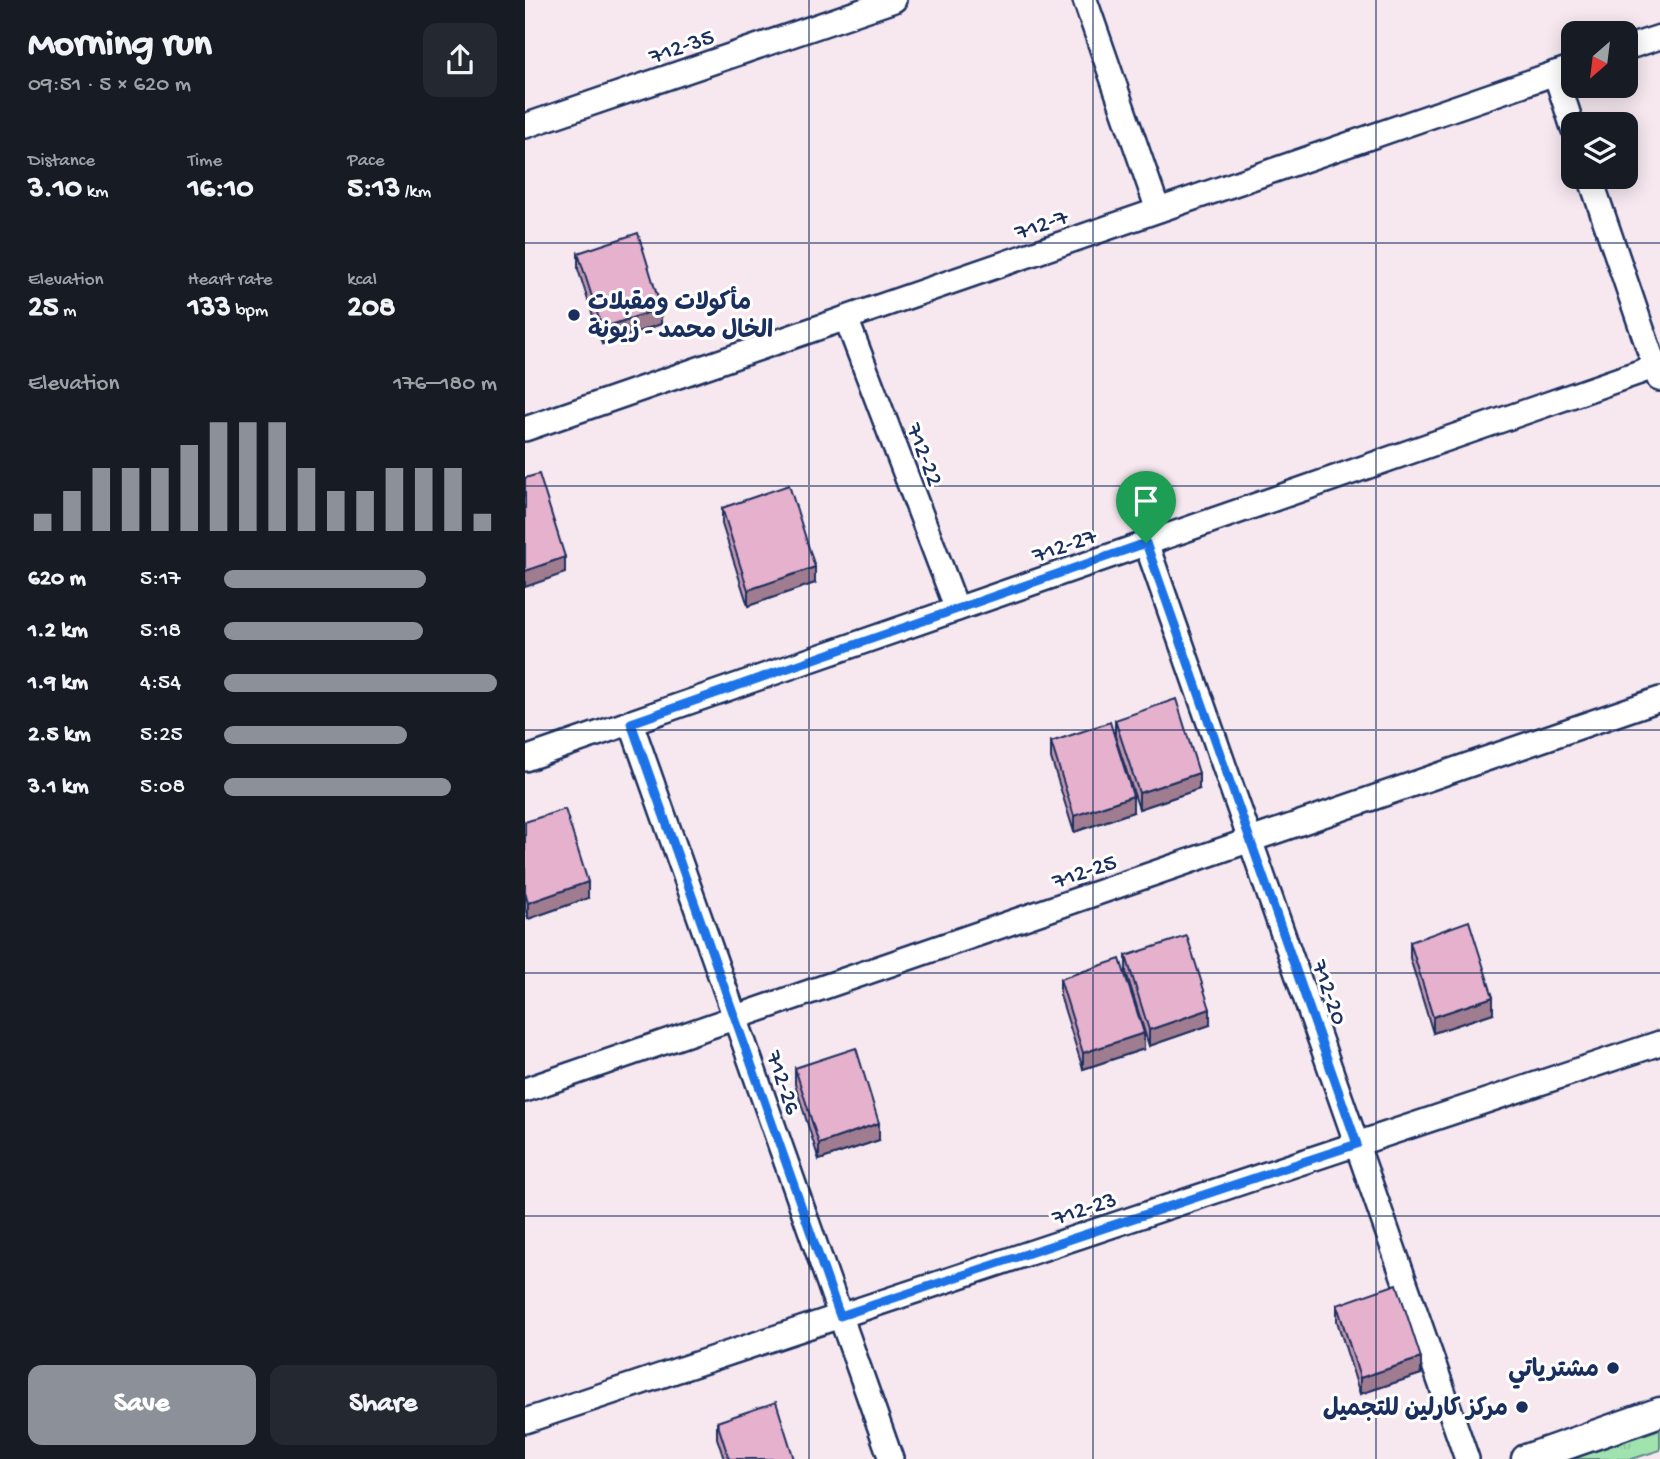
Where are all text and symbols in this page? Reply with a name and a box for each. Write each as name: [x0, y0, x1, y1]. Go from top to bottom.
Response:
north arrow: [1561, 21, 1638, 98]
map controls: [1561, 21, 1638, 189]
button: share: [423, 23, 497, 97]
text: Morning run: [28, 24, 212, 68]
street label: 712-35: [645, 24, 718, 73]
text: 09:51 · 5 × 620 m: [28, 72, 191, 99]
button: layers: [1561, 112, 1638, 189]
text: Distance: [28, 150, 95, 173]
text: Time: [188, 150, 222, 173]
text: Pace: [347, 150, 385, 173]
text: 3.10: [28, 173, 82, 208]
text: 16:10: [188, 173, 254, 208]
text: 5:13: [347, 173, 400, 208]
text: km: [82, 181, 109, 204]
text: /km: [400, 181, 431, 204]
street label: 712-7: [1011, 204, 1073, 249]
text: Elevation: [28, 269, 104, 292]
text: Heart rate: [188, 269, 273, 292]
text: kcal: [347, 269, 377, 292]
place label: مأكولات ومقبلات الخال محمد - زيونة: [588, 286, 773, 347]
text: 25: [28, 292, 58, 327]
text: 133: [188, 292, 231, 327]
text: 208: [347, 292, 396, 327]
text: m: [58, 300, 76, 323]
text: bpm: [231, 300, 268, 323]
marker: مأكولات ومقبلات الخال محمد - زيونة: [566, 307, 582, 323]
text: Elevation: [28, 371, 119, 398]
text: 176–180 m: [393, 371, 497, 398]
street label: 712-22: [897, 419, 948, 491]
pin: [1116, 471, 1176, 543]
icon: arrive: [1127, 482, 1165, 520]
street label: 712-27: [1028, 523, 1101, 572]
text: 620 m: [28, 566, 86, 593]
text: 5:17: [140, 566, 181, 593]
text: 1.2 km: [28, 618, 88, 645]
text: 5:18: [140, 618, 181, 645]
text: 1.9 km: [28, 670, 88, 697]
text: 4:54: [140, 670, 181, 697]
text: 2.5 km: [28, 722, 91, 749]
text: 5:25: [140, 722, 183, 749]
text: 3.1 km: [28, 774, 88, 801]
text: 5:08: [140, 774, 185, 801]
street label: 712-25: [1048, 849, 1121, 898]
street label: 712-20: [1303, 956, 1352, 1029]
street label: 712-26: [757, 1047, 806, 1120]
street label: 712-23: [1048, 1186, 1121, 1235]
place label: مشترياتي: [1508, 1357, 1599, 1389]
marker: مشترياتي: [1605, 1360, 1621, 1376]
button: Save: [28, 1365, 256, 1445]
button: Share: [270, 1365, 497, 1445]
place label: مركز كارلين للتجميل: [1323, 1396, 1508, 1425]
marker: مركز كارلين للتجميل: [1514, 1399, 1530, 1415]

